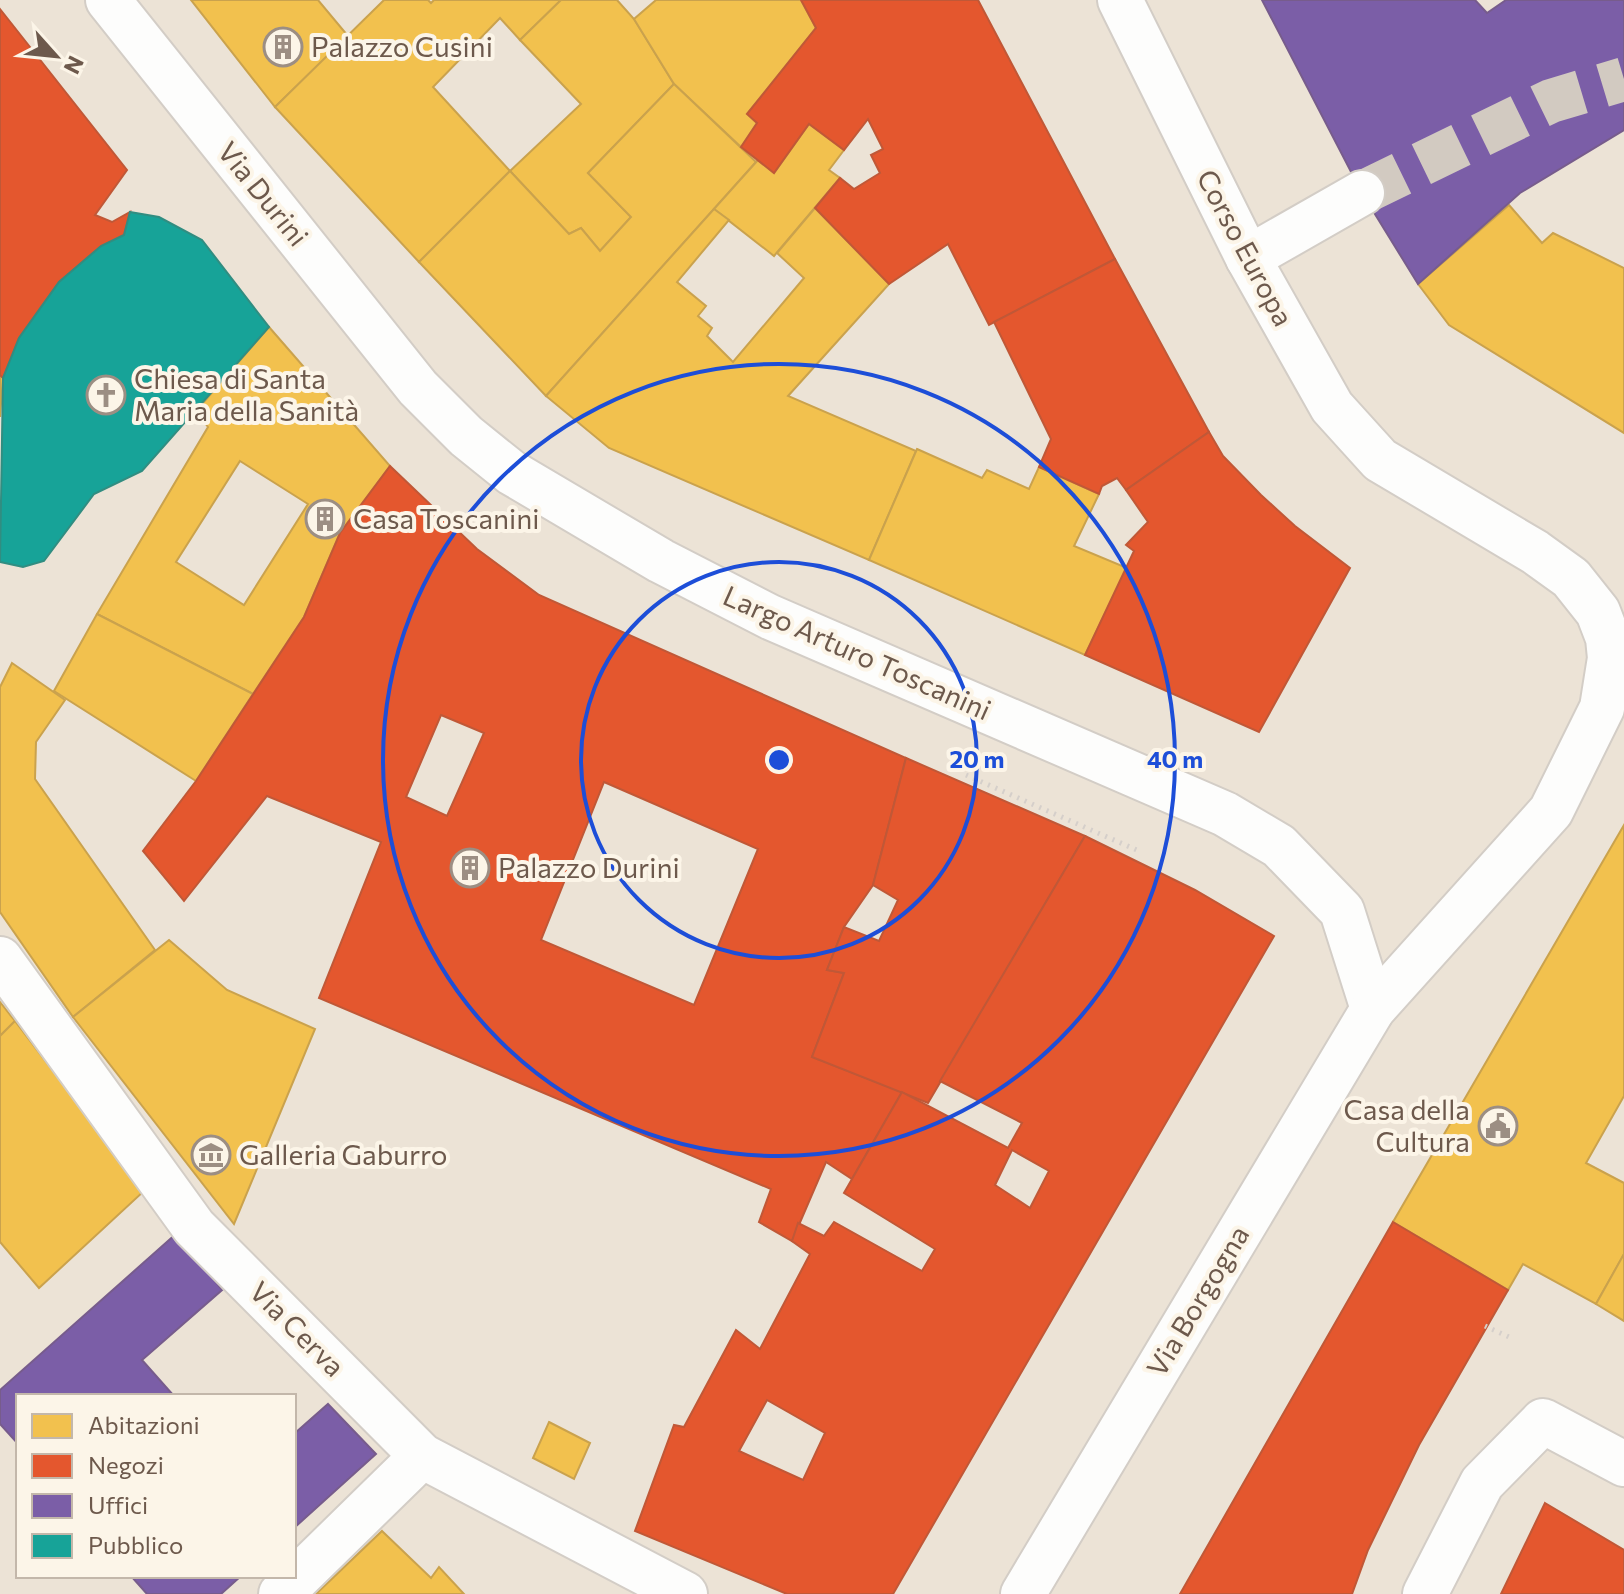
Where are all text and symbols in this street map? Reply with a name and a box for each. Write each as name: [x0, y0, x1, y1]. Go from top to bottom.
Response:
north arrow: [16, 16, 96, 96]
building icon: Palazzo Cusini: [262, 26, 304, 68]
place label: Palazzo Cusini: [311, 29, 493, 63]
text: N: [58, 52, 90, 79]
street label: Via Durini: [211, 134, 316, 252]
street label: Corso Europa: [1190, 163, 1301, 332]
place label: Chiesa di Santa Maria della Sanità: [134, 361, 359, 427]
church icon: Chiesa di Santa Maria della Sanità: [85, 374, 127, 416]
building icon: Casa Toscanini: [304, 498, 346, 540]
place label: Casa Toscanini: [353, 501, 540, 535]
street label: Largo Arturo Toscanini: [718, 578, 996, 726]
text: 20 m: [950, 744, 1004, 773]
text: 40 m: [1147, 744, 1203, 773]
centre of rings: [765, 746, 793, 774]
building icon: Palazzo Durini: [449, 847, 491, 889]
place label: Palazzo Durini: [498, 850, 680, 884]
place label: Casa della Cultura: [1344, 1092, 1470, 1158]
public building icon: Casa della Cultura: [1477, 1105, 1519, 1147]
museum icon: Galleria Gaburro: [190, 1134, 232, 1176]
place label: Galleria Gaburro: [239, 1137, 448, 1171]
street label: Via Borgogna: [1139, 1219, 1255, 1382]
street label: Via Cerva: [243, 1274, 352, 1383]
legend: [16, 1394, 296, 1578]
text: Abitazioni: [88, 1410, 200, 1439]
text: Negozi: [88, 1450, 164, 1479]
text: Uffici: [88, 1490, 148, 1519]
text: Pubblico: [88, 1530, 183, 1559]

